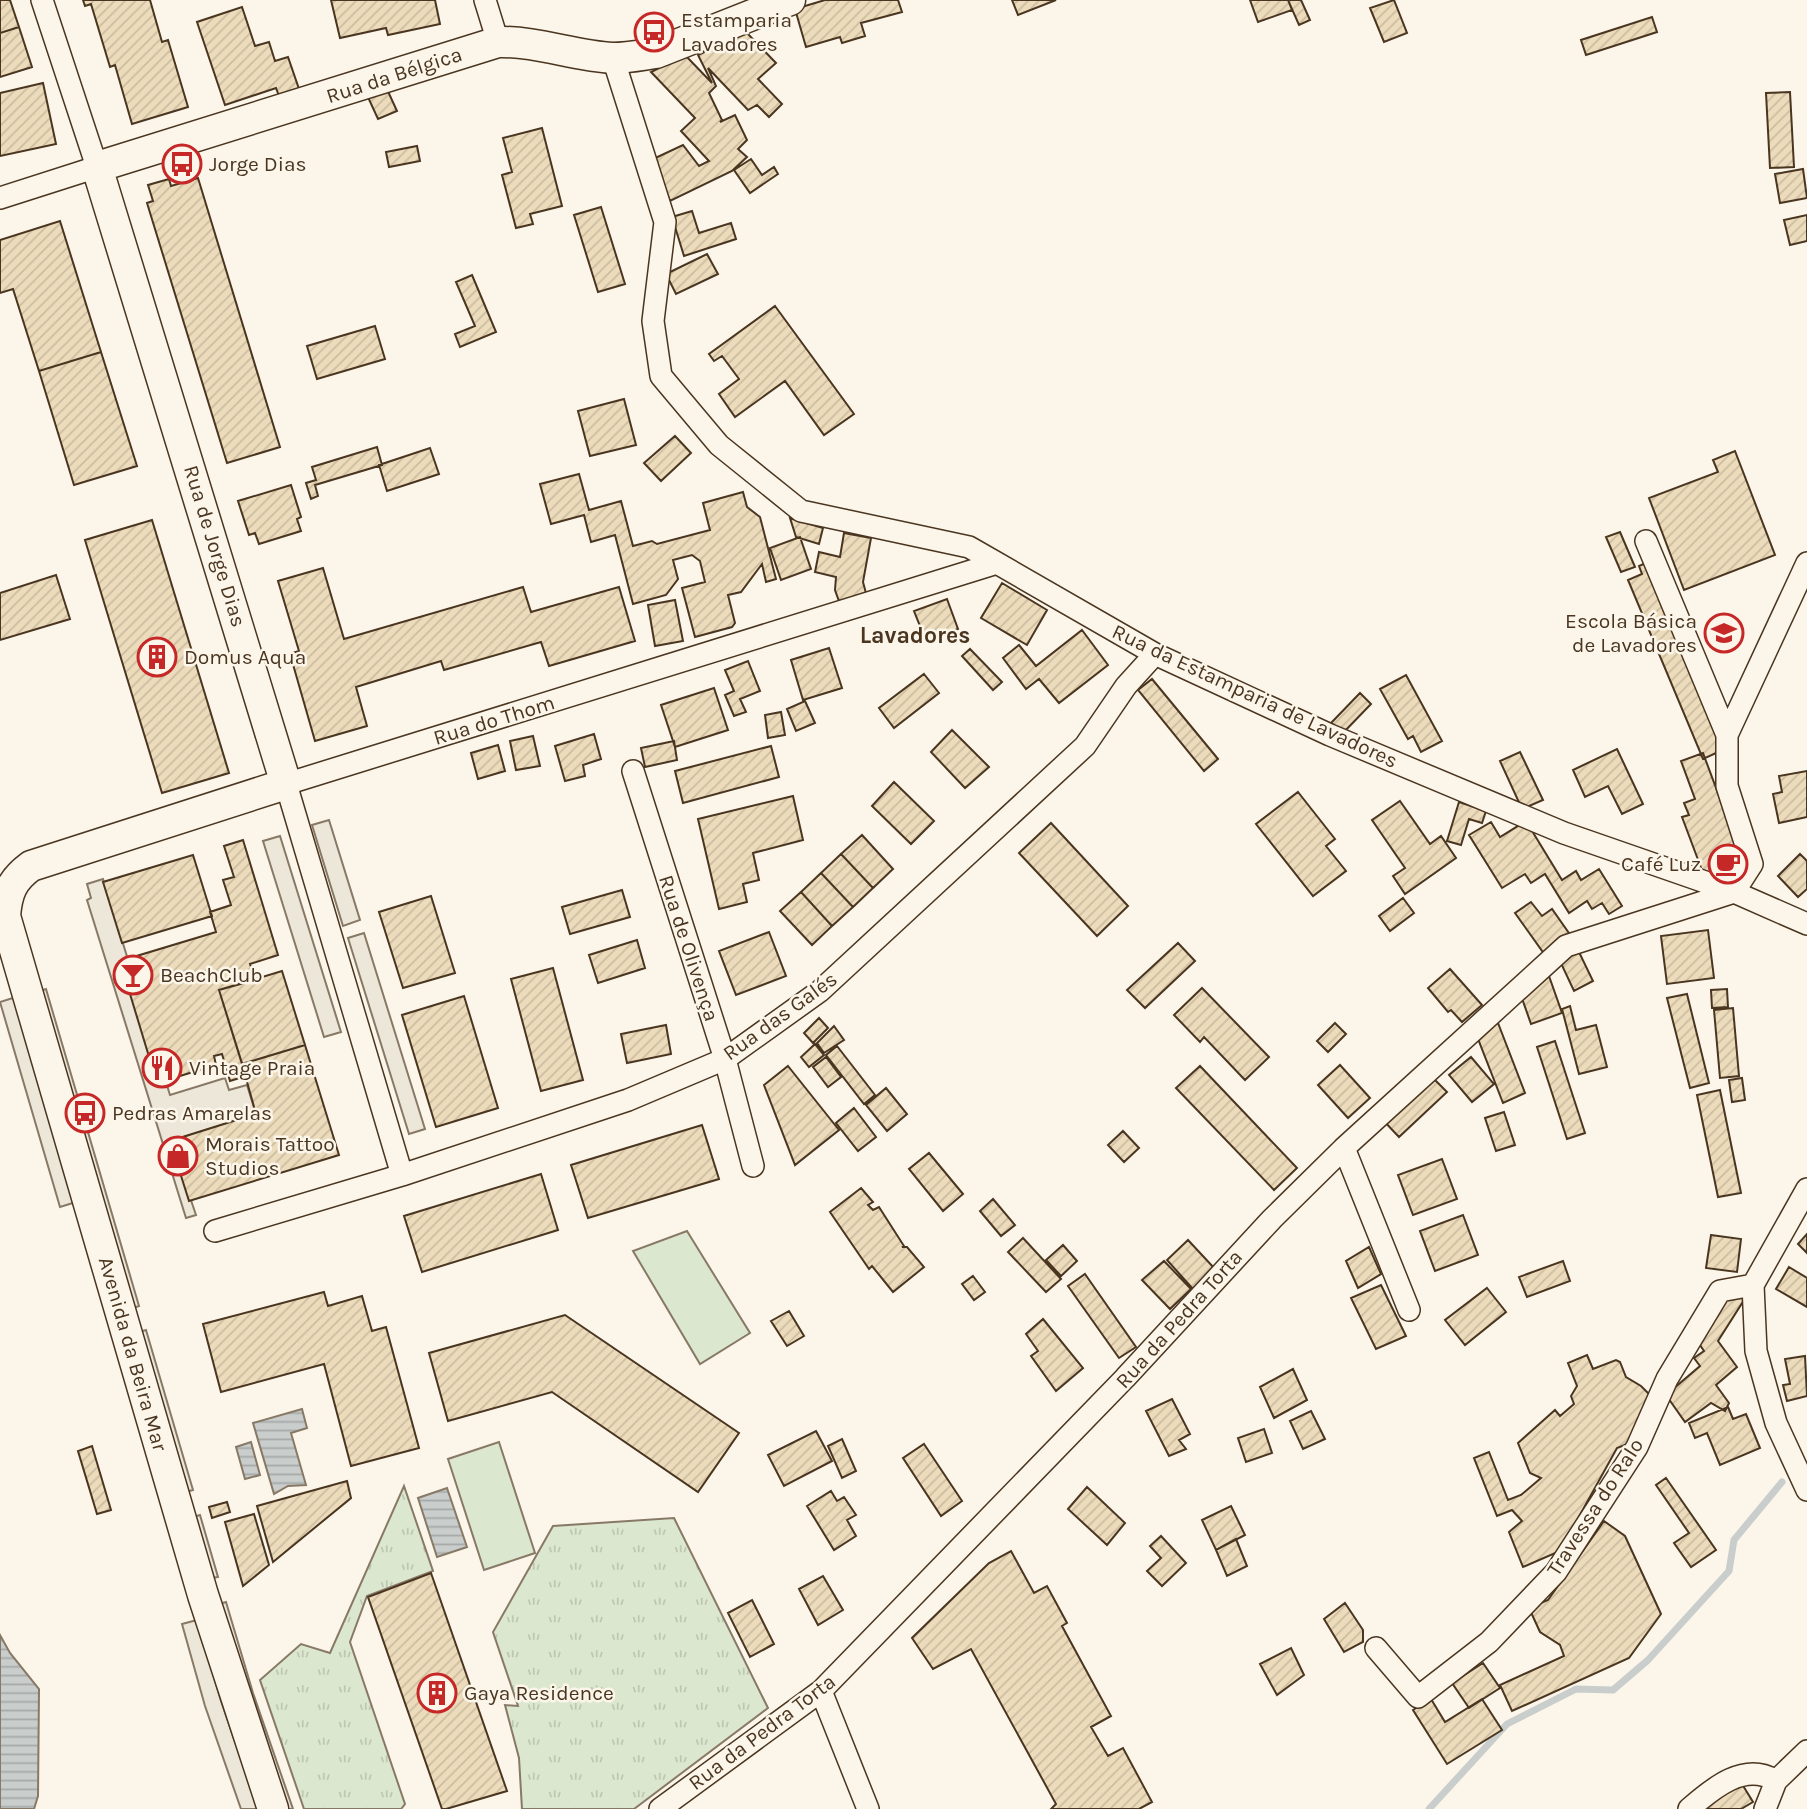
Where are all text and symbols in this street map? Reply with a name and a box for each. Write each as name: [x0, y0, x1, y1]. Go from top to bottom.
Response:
place label: Estamparia Lavadores: [681, 8, 792, 56]
bus stop icon: Estamparia Lavadores: [633, 11, 675, 53]
street label: Rua da Bélgica: [323, 42, 465, 108]
bus stop icon: Jorge Dias: [161, 143, 203, 185]
place label: Jorge Dias: [209, 152, 307, 176]
street label: Rua de Jorge Dias: [179, 462, 251, 630]
place label: Escola Básica de Lavadores: [1565, 609, 1697, 657]
school or university icon: Escola Básica de Lavadores: [1703, 612, 1745, 654]
street label: Rua da Estamparia de Lavadores: [1108, 619, 1402, 773]
district label: Lavadores: [860, 622, 970, 649]
building icon: Domus Aqua: [136, 636, 178, 678]
place label: Domus Aqua: [184, 645, 306, 669]
street label: Rua do Thom: [431, 690, 557, 750]
cafe icon: Café Luz: [1707, 843, 1749, 885]
place label: Café Luz: [1621, 852, 1701, 876]
street label: Rua de Olivença: [654, 872, 724, 1024]
bar icon: BeachClub: [112, 954, 154, 996]
place label: BeachClub: [160, 963, 263, 987]
street label: Rua das Galés: [718, 967, 842, 1065]
restaurant icon: Vintage Praia: [141, 1047, 183, 1089]
place label: Vintage Praia: [189, 1056, 315, 1080]
bus stop icon: Pedras Amarelas: [64, 1092, 106, 1134]
place label: Pedras Amarelas: [112, 1101, 272, 1125]
place label: Morais Tattoo Studios: [205, 1132, 335, 1180]
shop icon: Morais Tattoo Studios: [157, 1135, 199, 1177]
street label: Rua da Pedra Torta: [1111, 1245, 1247, 1393]
street label: Avenida da Beira Mar: [94, 1254, 172, 1454]
street label: Travessa do Ralo: [1542, 1434, 1648, 1580]
street label: Rua da Pedra Torta: [684, 1669, 840, 1795]
building icon: Gaya Residence: [416, 1672, 458, 1714]
place label: Gaya Residence: [464, 1681, 614, 1705]

